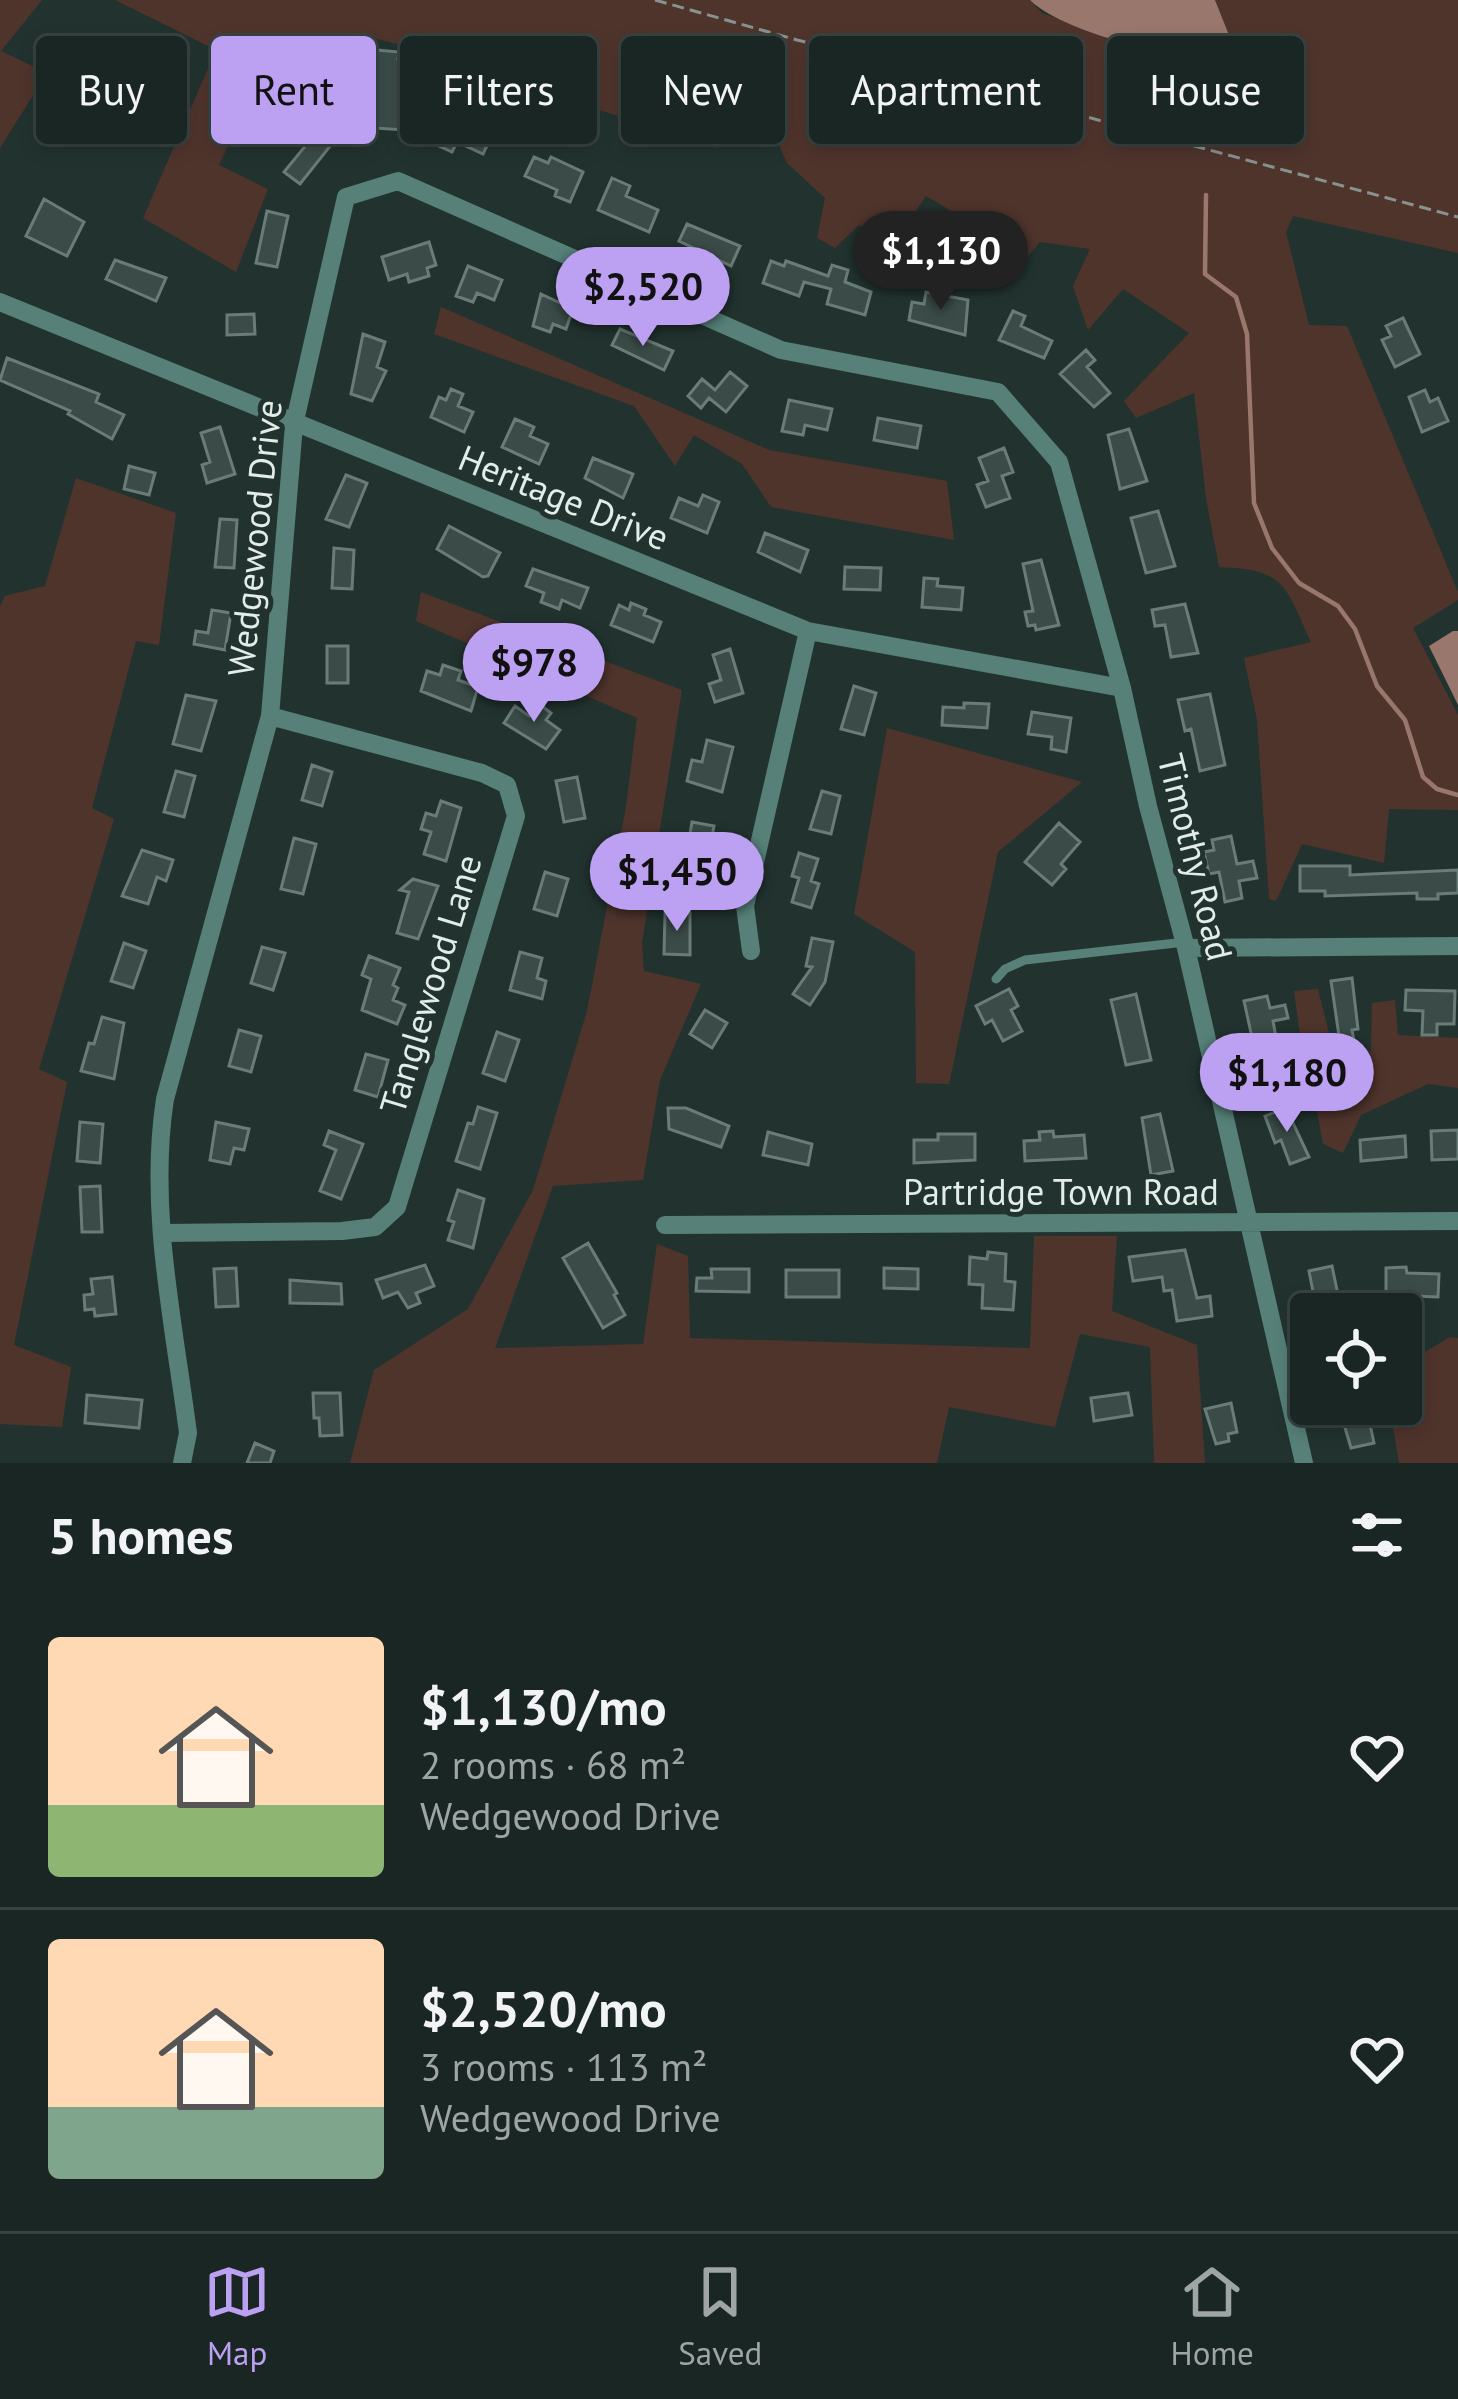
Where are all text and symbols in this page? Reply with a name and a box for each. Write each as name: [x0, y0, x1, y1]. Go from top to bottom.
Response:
chip: Buy: [36, 36, 187, 144]
chip: Rent: [211, 36, 376, 144]
chip: Filters: [400, 36, 597, 144]
chip: New: [621, 36, 785, 144]
chip: Apartment: [809, 36, 1083, 144]
chip: House: [1107, 36, 1304, 144]
pin: $1,130: [843, 211, 1039, 313]
text: $1,130: [881, 224, 1001, 275]
pin: $2,520: [545, 247, 741, 349]
text: $2,520: [583, 260, 703, 311]
street label: Wedgewood Drive: [216, 398, 292, 678]
street label: Heritage Drive: [452, 434, 676, 560]
pin: $978: [463, 623, 605, 725]
text: $978: [490, 636, 578, 687]
street label: Timothy Road: [1148, 749, 1244, 965]
pin: $1,450: [579, 832, 775, 934]
text: $1,450: [617, 845, 737, 896]
street label: Tanglewood Lane: [368, 849, 492, 1119]
pin: $1,180: [1189, 1033, 1385, 1135]
text: $1,180: [1227, 1046, 1347, 1097]
street label: Partridge Town Road: [903, 1168, 1219, 1215]
map controls: [1290, 1293, 1422, 1425]
button: locate: [1290, 1293, 1422, 1425]
text: 5 homes: [48, 1502, 234, 1568]
icon: filters: [1344, 1502, 1410, 1568]
text: $1,130/mo: [420, 1673, 667, 1739]
icon: home: [144, 1685, 288, 1829]
icon: heart: [1344, 1724, 1410, 1790]
text: 2 rooms · 68 m²: [420, 1739, 686, 1790]
text: Wedgewood Drive: [420, 1790, 721, 1841]
text: $2,520/mo: [420, 1975, 667, 2041]
icon: home: [144, 1987, 288, 2131]
icon: heart: [1344, 2026, 1410, 2092]
text: 3 rooms · 113 m²: [420, 2041, 707, 2092]
text: Wedgewood Drive: [420, 2092, 721, 2143]
tab: Map: [204, 2259, 270, 2374]
tab: Saved: [678, 2259, 762, 2374]
tab: Home: [1170, 2259, 1254, 2374]

